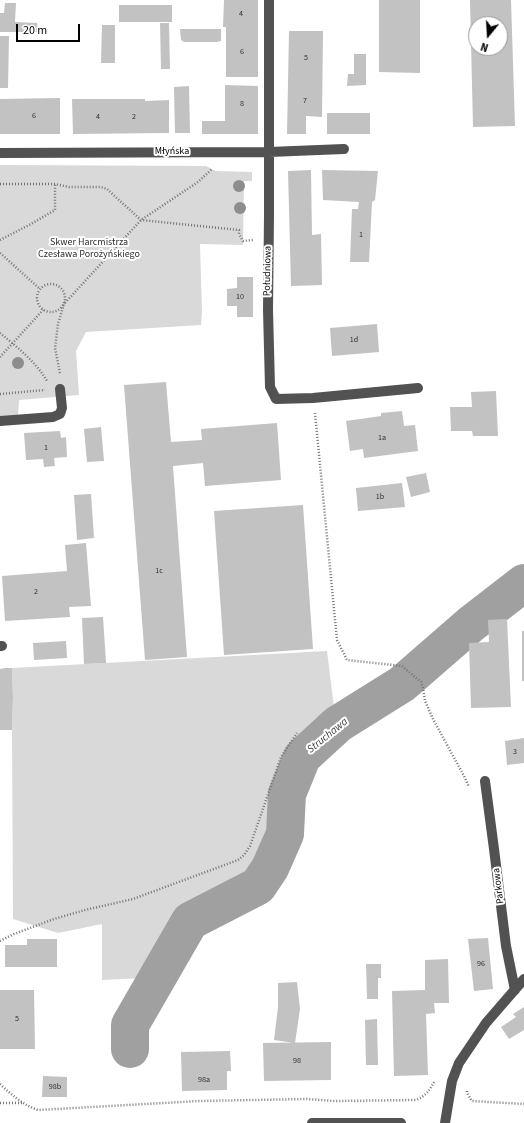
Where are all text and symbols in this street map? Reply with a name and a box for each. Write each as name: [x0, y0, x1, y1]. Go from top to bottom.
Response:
house number: 4: [239, 9, 243, 19]
scale bar: [18, 16, 82, 42]
north arrow: [468, 16, 508, 56]
text: 20 m: [23, 22, 47, 39]
text: N: [479, 39, 490, 55]
house number: 6: [240, 47, 244, 57]
house number: 5: [304, 53, 308, 63]
house number: 7: [303, 96, 307, 106]
house number: 8: [240, 99, 244, 109]
house number: 6: [32, 111, 36, 121]
house number: 4: [96, 112, 100, 122]
house number: 2: [132, 112, 136, 122]
street label: Młyńska: [155, 146, 189, 158]
house number: 1: [359, 230, 363, 240]
park label: Skwer Harcmistrza Czesława Porożyńskiego: [38, 237, 140, 260]
street label: Południowa: [262, 246, 274, 296]
house number: 10: [236, 292, 244, 302]
house number: 1d: [350, 335, 358, 345]
house number: 1a: [378, 433, 386, 443]
house number: 1: [44, 443, 48, 453]
house number: 1b: [376, 492, 384, 502]
house number: 1c: [155, 566, 163, 576]
house number: 2: [34, 587, 38, 597]
water label: Struchawa: [305, 716, 351, 756]
house number: 3: [513, 747, 517, 757]
street label: Parkowa: [491, 867, 507, 905]
house number: 96: [477, 959, 485, 969]
house number: 5: [15, 1014, 19, 1024]
house number: 98: [293, 1056, 301, 1066]
house number: 98a: [198, 1075, 210, 1085]
house number: 98b: [49, 1082, 61, 1092]

